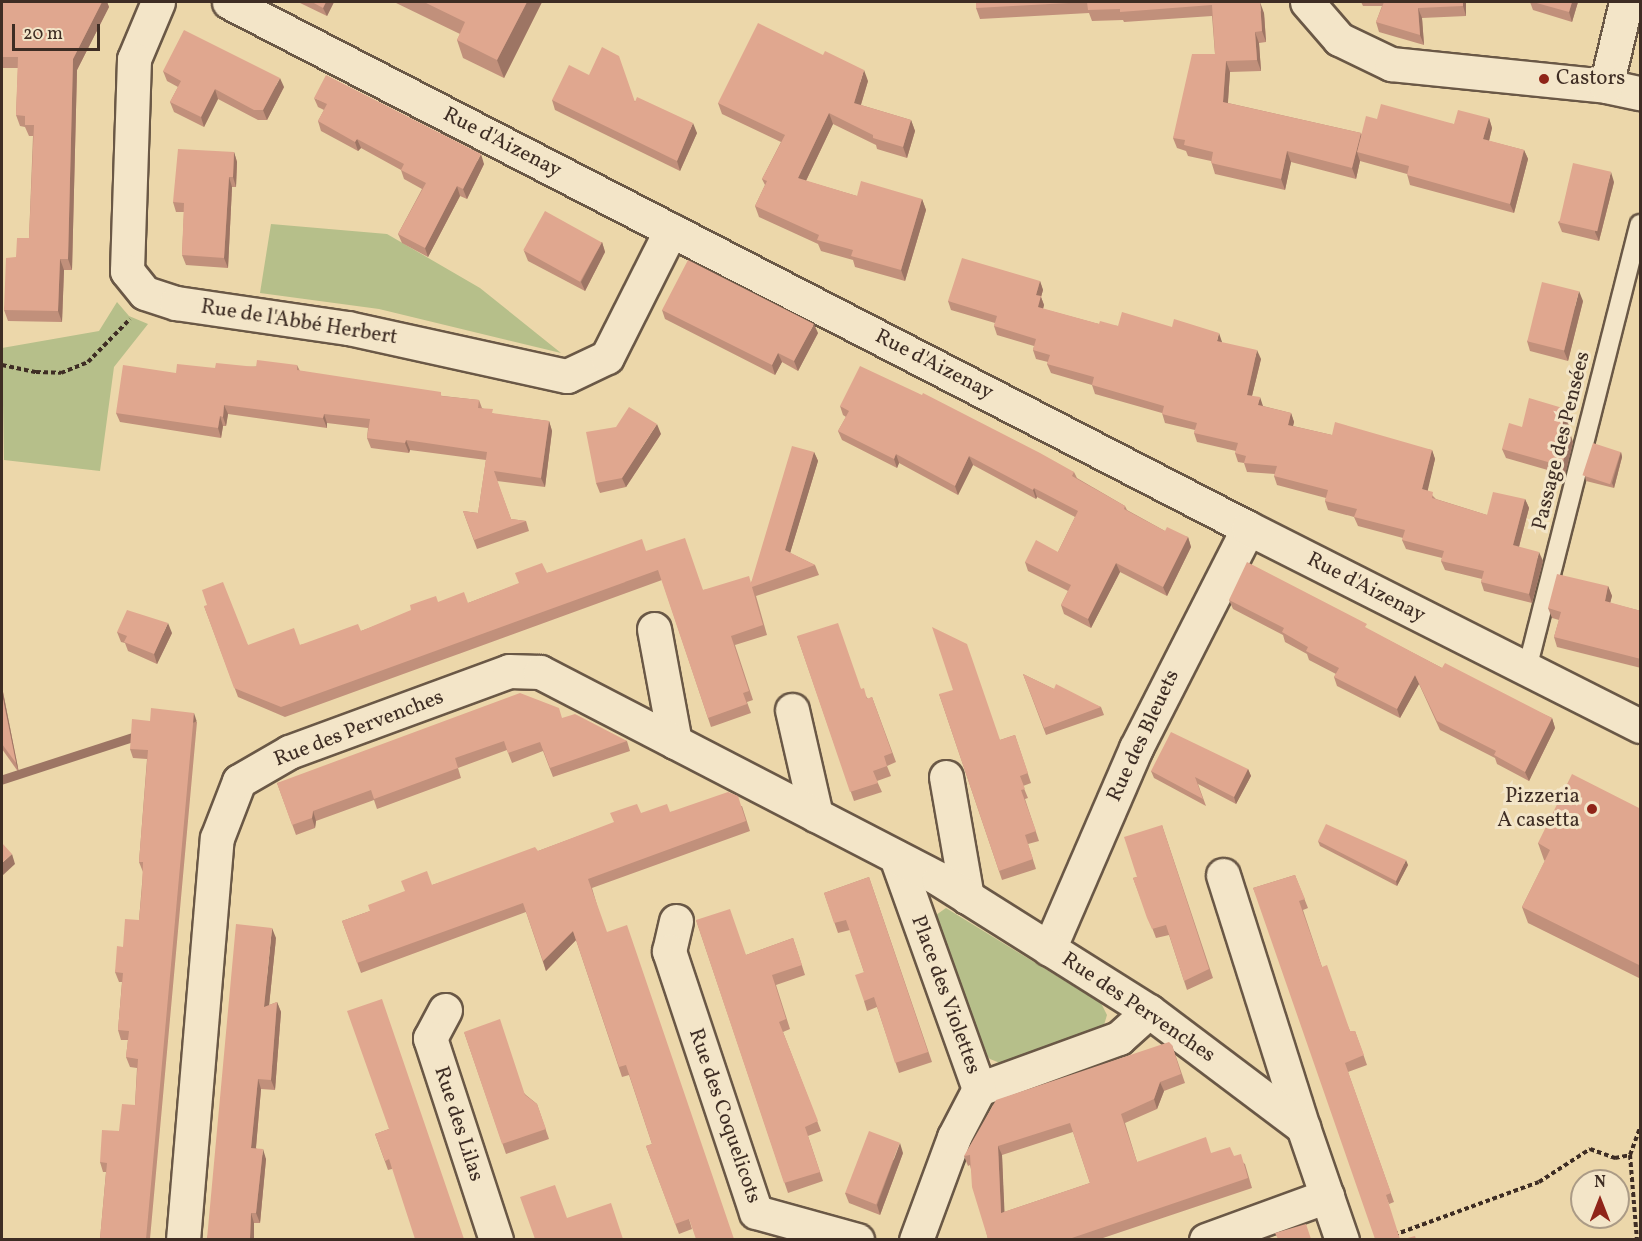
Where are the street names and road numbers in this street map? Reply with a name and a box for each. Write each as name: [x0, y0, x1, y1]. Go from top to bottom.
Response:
street label: Rue d'Aizenay: [439, 102, 565, 184]
street label: Rue de l'Abbé Herbert: [199, 295, 399, 351]
street label: Rue d'Aizenay: [871, 324, 997, 406]
street label: Passage des Pensées: [1528, 349, 1596, 533]
street label: Rue d'Aizenay: [1303, 547, 1429, 629]
street label: Rue des Bleuets: [1102, 666, 1186, 806]
street label: Rue des Pervenches: [271, 685, 447, 773]
street label: Place des Violettes: [904, 912, 986, 1078]
street label: Rue des Pervenches: [1057, 947, 1219, 1069]
street label: Rue des Coquelicots: [682, 1025, 766, 1207]
street label: Rue des Lilas: [428, 1063, 488, 1185]

